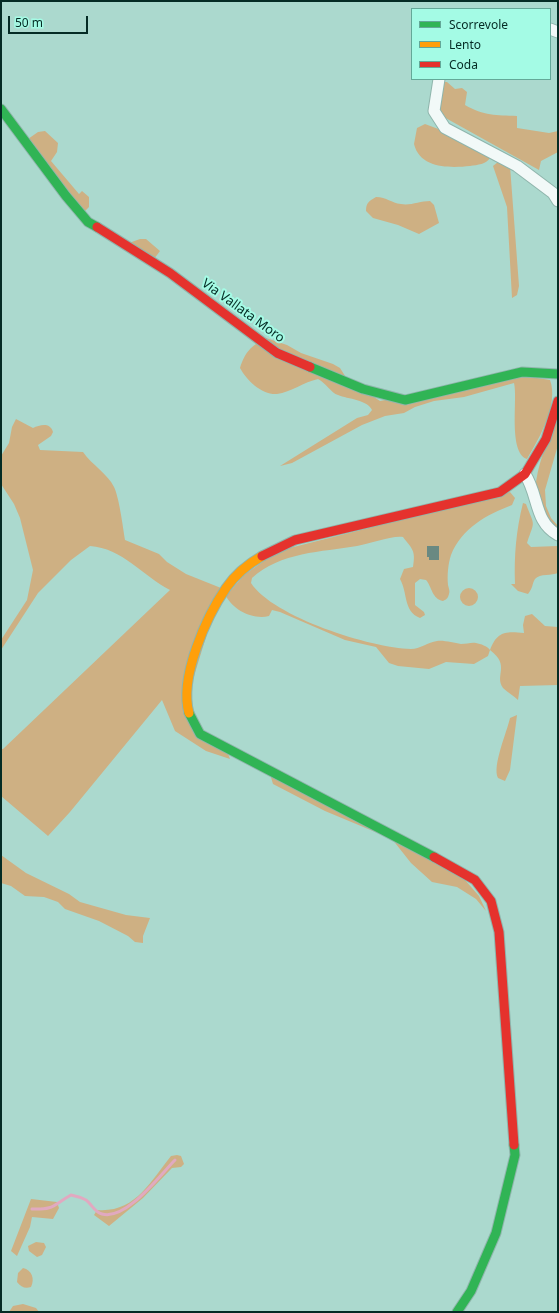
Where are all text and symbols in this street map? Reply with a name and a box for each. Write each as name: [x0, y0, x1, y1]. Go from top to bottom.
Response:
scale bar: [10, 8, 90, 34]
legend: [411, 8, 551, 80]
text: 50 m: [15, 14, 43, 31]
text: Scorrevole: [449, 16, 508, 33]
text: Lento: [449, 36, 481, 53]
text: Coda: [449, 56, 478, 73]
street label: Via Vallata Moro: [199, 276, 287, 346]

